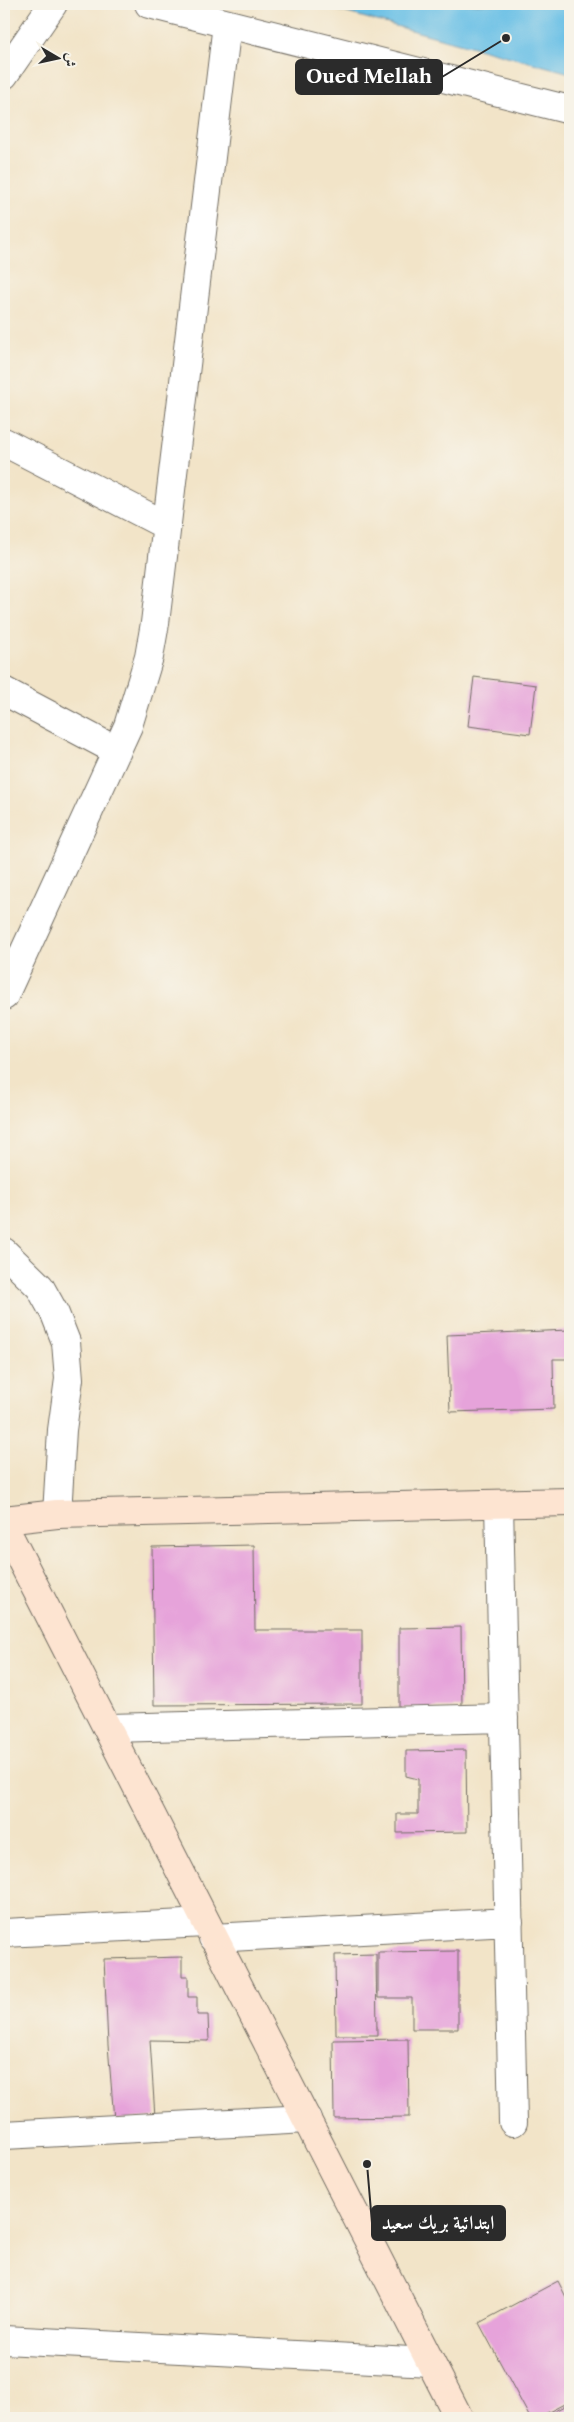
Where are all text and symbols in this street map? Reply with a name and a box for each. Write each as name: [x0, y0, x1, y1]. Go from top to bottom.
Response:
north arrow: [32, 32, 82, 82]
text: ش: [61, 52, 81, 68]
callout: Oued Mellah: [296, 60, 442, 94]
text: Oued Mellah: [306, 65, 432, 88]
callout: ابتدائية بريك سعيد: [372, 2206, 505, 2240]
text: ابتدائية بريك سعيد: [382, 2211, 494, 2234]

